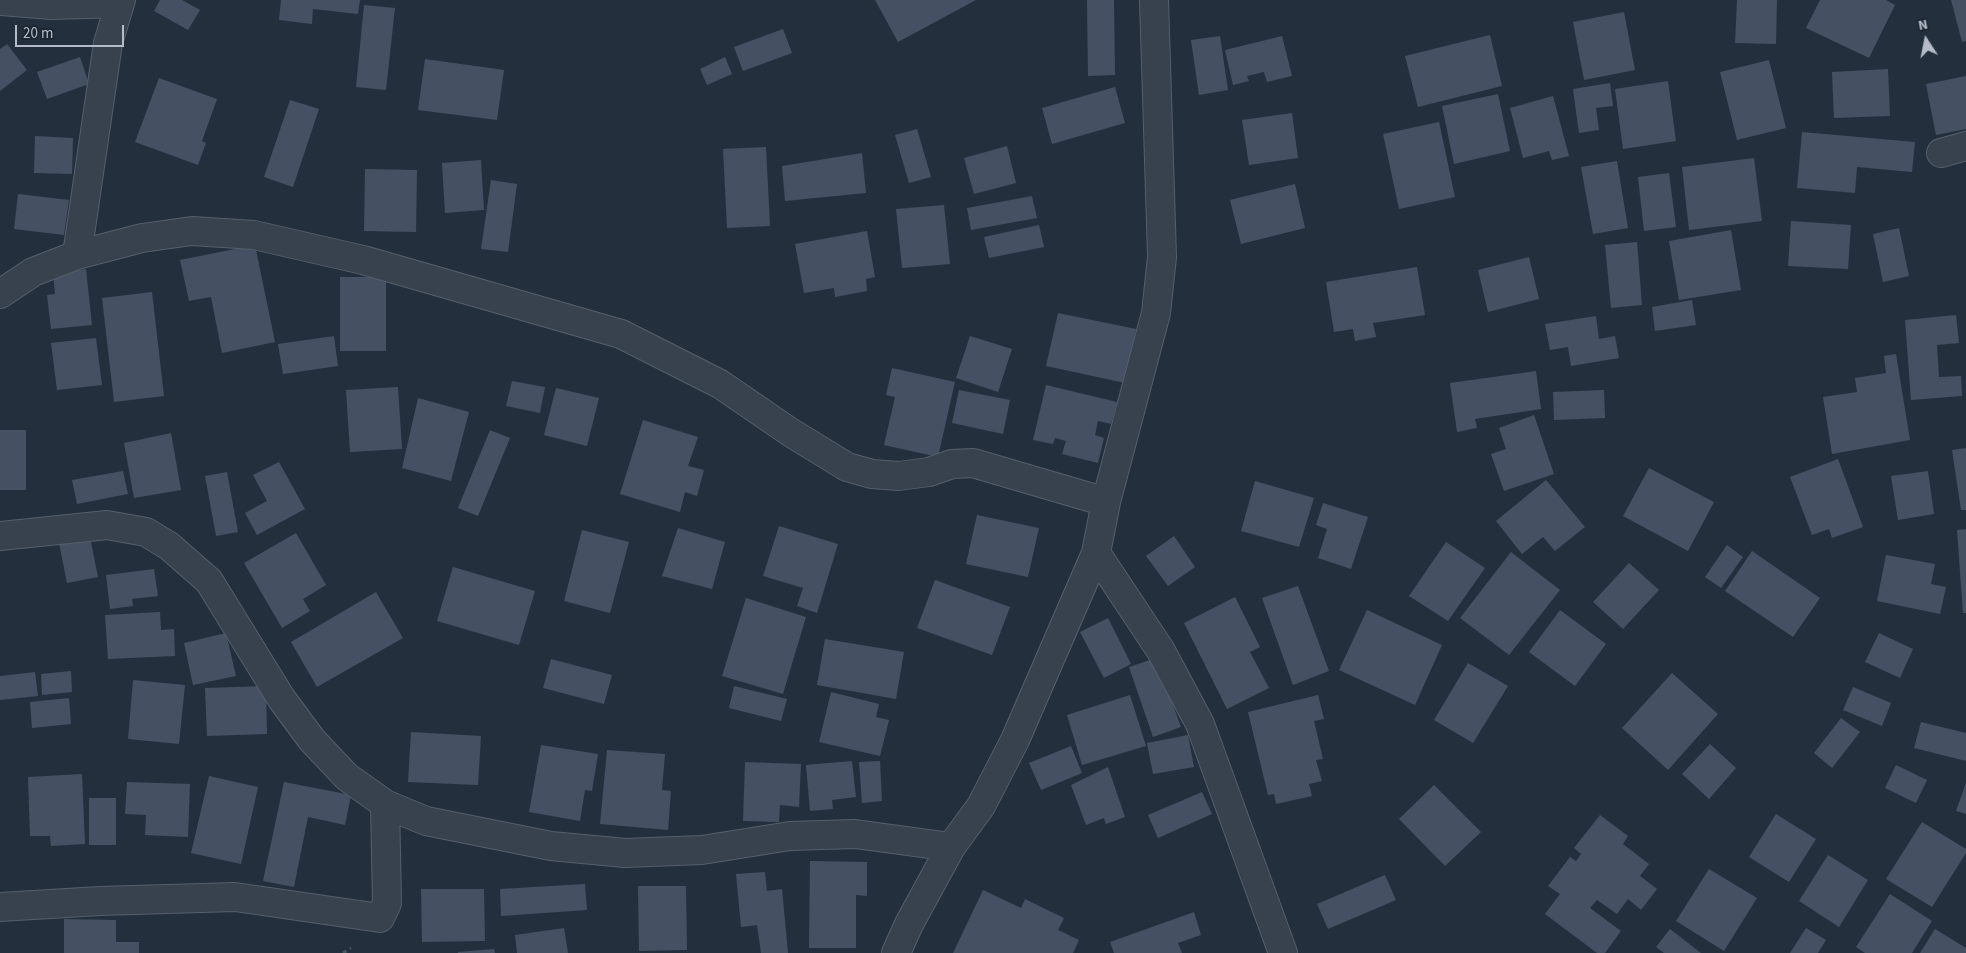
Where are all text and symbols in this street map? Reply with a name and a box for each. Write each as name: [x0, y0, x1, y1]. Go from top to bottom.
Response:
scale bar: [18, 15, 126, 47]
north arrow: [1901, 15, 1951, 65]
text: N: [1917, 15, 1930, 36]
text: 20 m: [23, 23, 53, 44]

